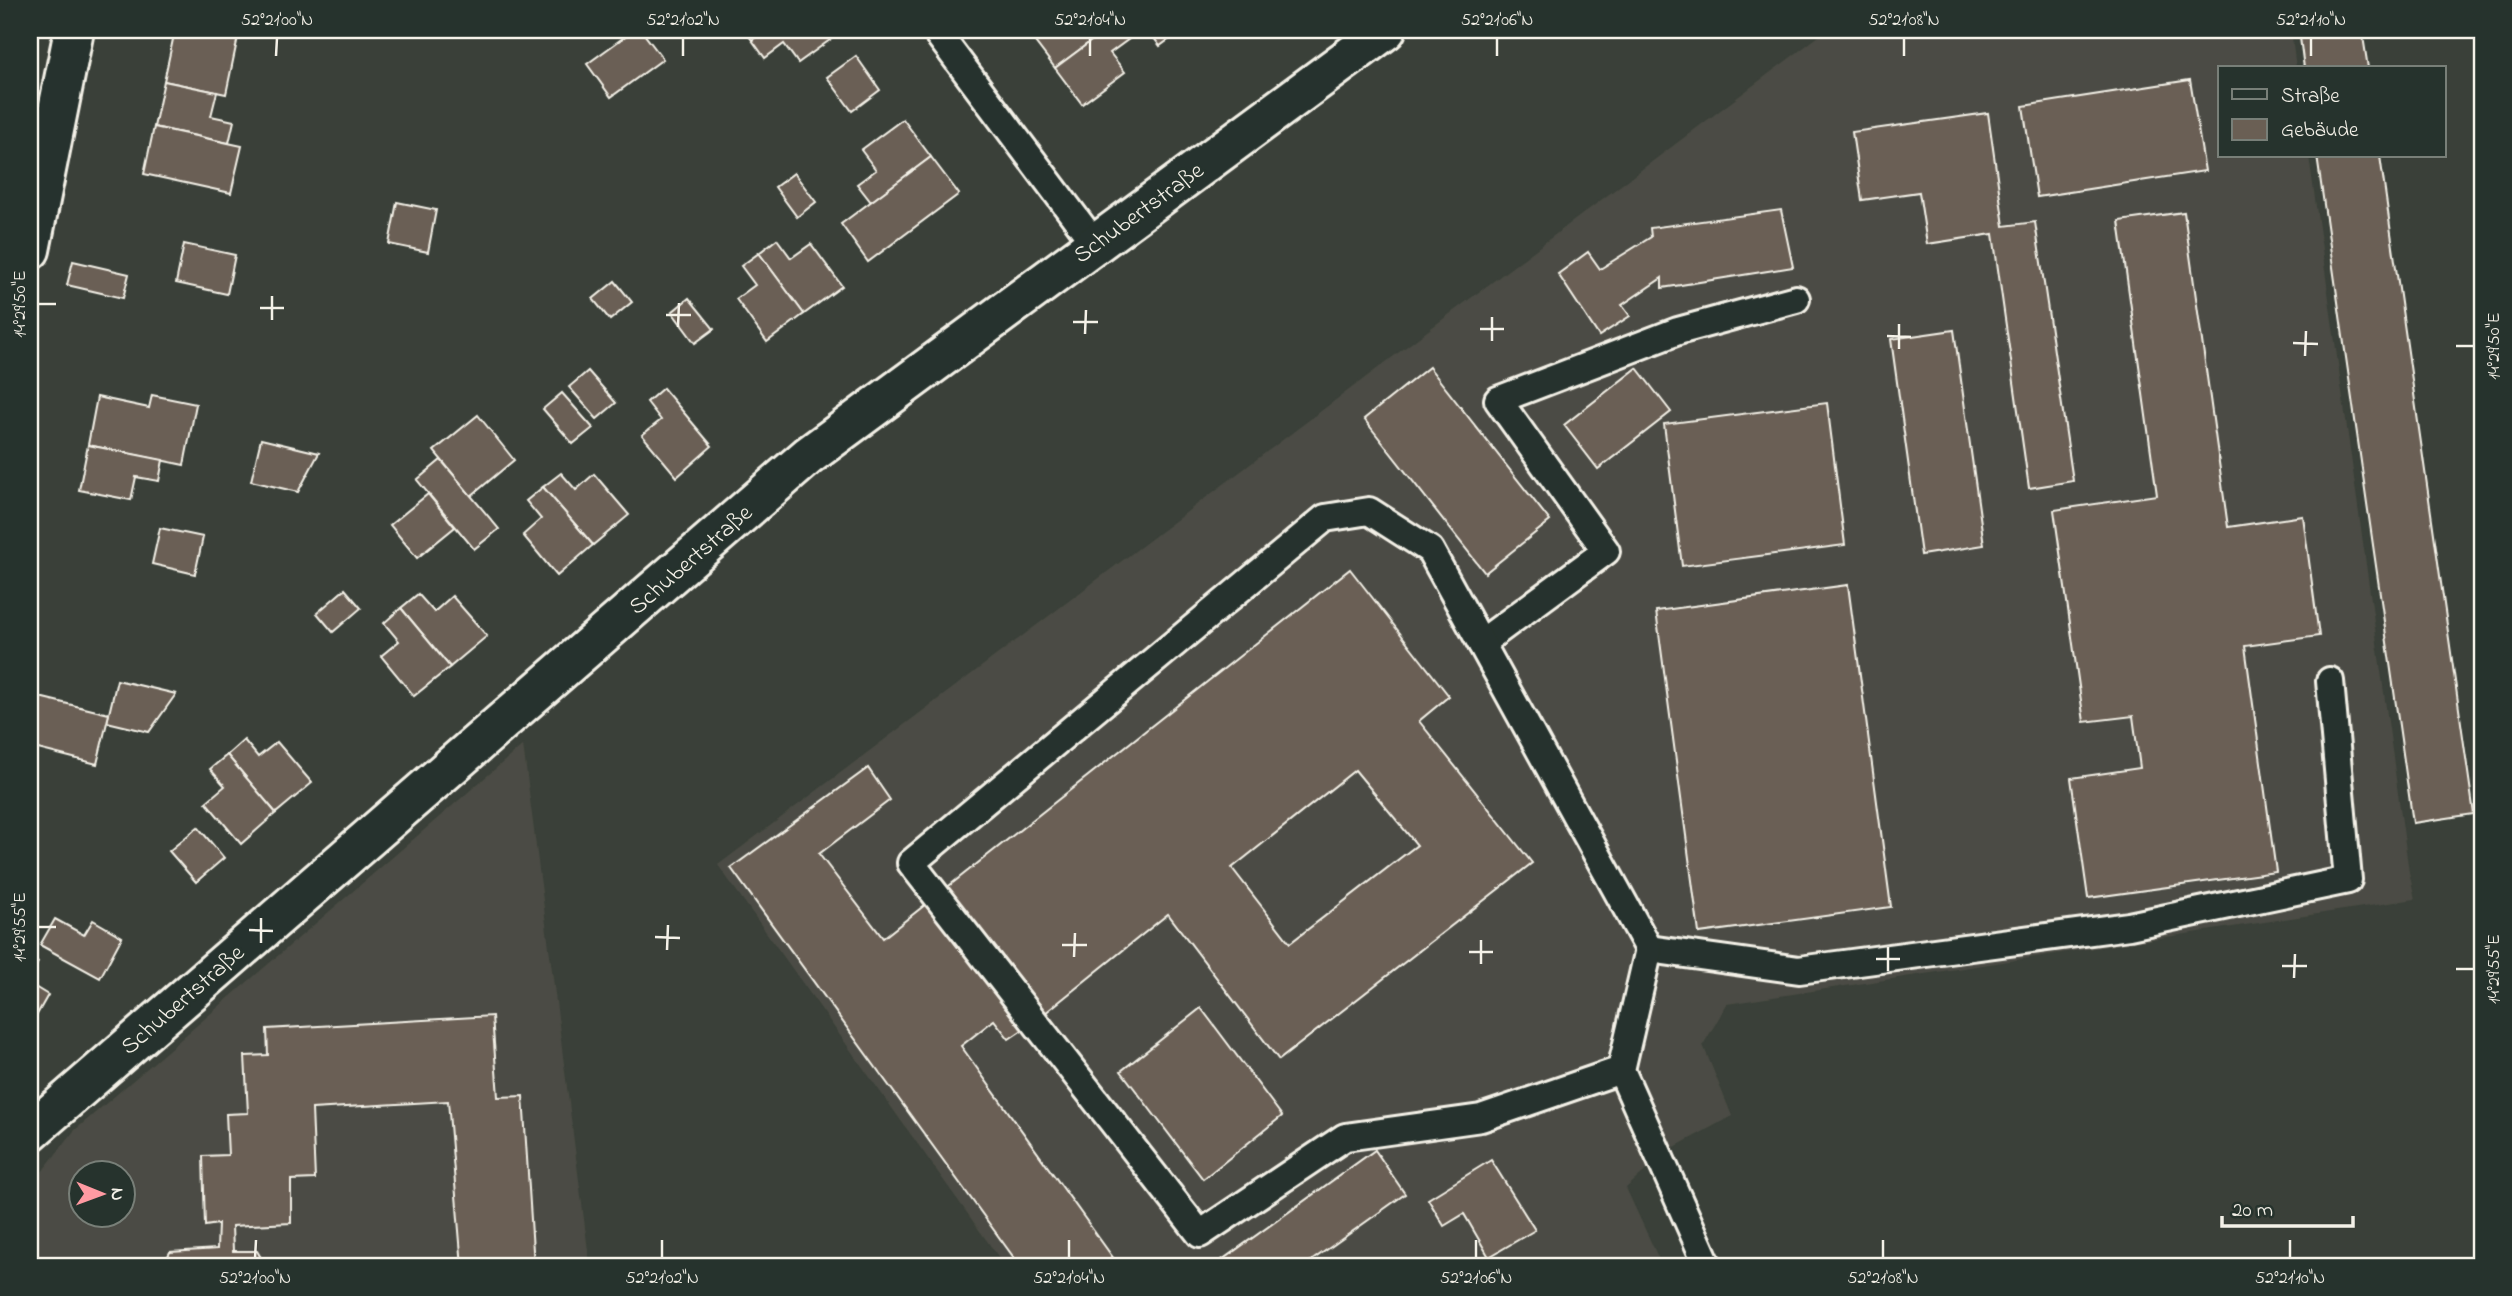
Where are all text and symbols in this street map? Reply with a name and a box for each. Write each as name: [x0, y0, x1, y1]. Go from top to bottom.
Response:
text: 52°21'00"N: [241, 8, 313, 34]
text: 52°21'02"N: [646, 8, 720, 34]
text: 52°21'04"N: [1054, 8, 1126, 34]
text: 52°21'06"N: [1461, 8, 1533, 34]
text: 52°21'08"N: [1868, 8, 1940, 34]
text: 52°21'10"N: [2276, 8, 2346, 34]
legend: [2218, 66, 2446, 158]
text: Straße: [2281, 82, 2340, 112]
text: Gebäude: [2281, 116, 2359, 146]
street label: Schubertstraße: [1067, 154, 1212, 273]
text: 14°29'50"E: [8, 270, 34, 338]
text: 14°29'50"E: [2482, 312, 2508, 380]
street label: Schubertstraße: [622, 497, 761, 625]
text: 14°29'55"E: [8, 892, 34, 962]
text: 14°29'55"E: [2482, 934, 2508, 1004]
street label: Schubertstraße: [114, 937, 253, 1065]
north arrow: [66, 1160, 136, 1230]
scale bar: [2222, 1184, 2353, 1228]
text: N: [103, 1188, 130, 1201]
text: 20 m: [2232, 1196, 2273, 1226]
text: 52°21'00"N: [219, 1266, 291, 1292]
text: 52°21'02"N: [625, 1266, 699, 1292]
text: 52°21'04"N: [1033, 1266, 1105, 1292]
text: 52°21'06"N: [1440, 1266, 1512, 1292]
text: 52°21'08"N: [1847, 1266, 1919, 1292]
text: 52°21'10"N: [2255, 1266, 2325, 1292]

